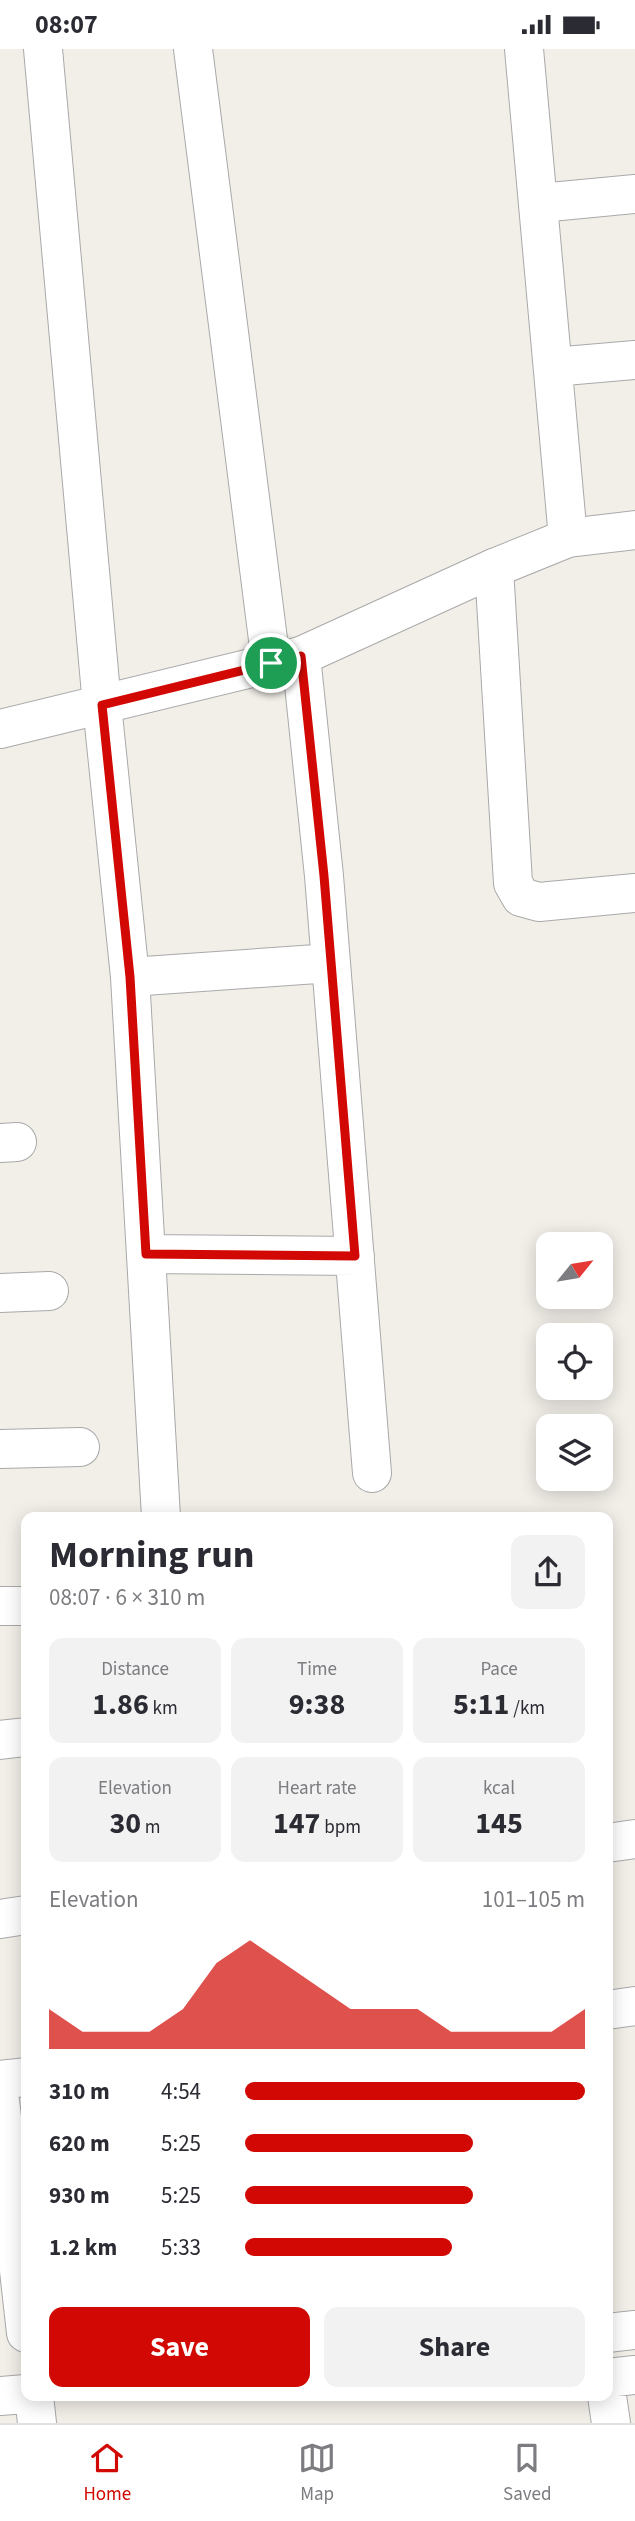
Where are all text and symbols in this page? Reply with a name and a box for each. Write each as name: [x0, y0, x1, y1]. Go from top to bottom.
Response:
text: 08:07: [35, 6, 98, 43]
pin: [241, 633, 301, 693]
icon: arrive: [252, 644, 290, 682]
north arrow: [536, 1232, 612, 1309]
map controls: [536, 1232, 613, 1491]
button: locate: [536, 1323, 613, 1400]
button: layers: [536, 1414, 613, 1491]
text: Morning run: [49, 1528, 254, 1582]
button: share: [511, 1535, 585, 1609]
text: 08:07 · 6 × 310 m: [49, 1581, 205, 1614]
text: Distance: [101, 1656, 169, 1683]
text: Time: [297, 1656, 337, 1683]
text: Pace: [480, 1656, 518, 1683]
text: 1.86: [92, 1683, 149, 1726]
text: 9:38: [289, 1683, 345, 1726]
text: 5:11: [453, 1683, 509, 1726]
text: km: [149, 1695, 178, 1722]
text: /km: [509, 1695, 545, 1722]
text: Elevation: [98, 1775, 172, 1802]
text: Heart rate: [278, 1775, 357, 1802]
text: kcal: [483, 1775, 515, 1802]
text: 30: [109, 1802, 141, 1845]
text: 147: [273, 1802, 320, 1845]
text: 145: [475, 1802, 523, 1845]
text: m: [141, 1814, 161, 1841]
text: bpm: [320, 1814, 361, 1841]
text: Elevation: [49, 1883, 139, 1916]
text: 101–105 m: [482, 1883, 585, 1916]
text: 310 m: [49, 2075, 110, 2108]
text: 4:54: [161, 2075, 201, 2108]
text: 620 m: [49, 2127, 110, 2160]
text: 5:25: [161, 2127, 201, 2160]
text: 930 m: [49, 2179, 110, 2212]
text: 5:25: [161, 2179, 201, 2212]
text: 1.2 km: [49, 2231, 117, 2264]
text: 5:33: [161, 2231, 201, 2264]
button: Save: [49, 2307, 310, 2387]
button: Share: [324, 2307, 585, 2387]
tab: Home: [83, 2439, 131, 2508]
tab: Map: [298, 2439, 336, 2508]
tab: Saved: [503, 2439, 552, 2508]

